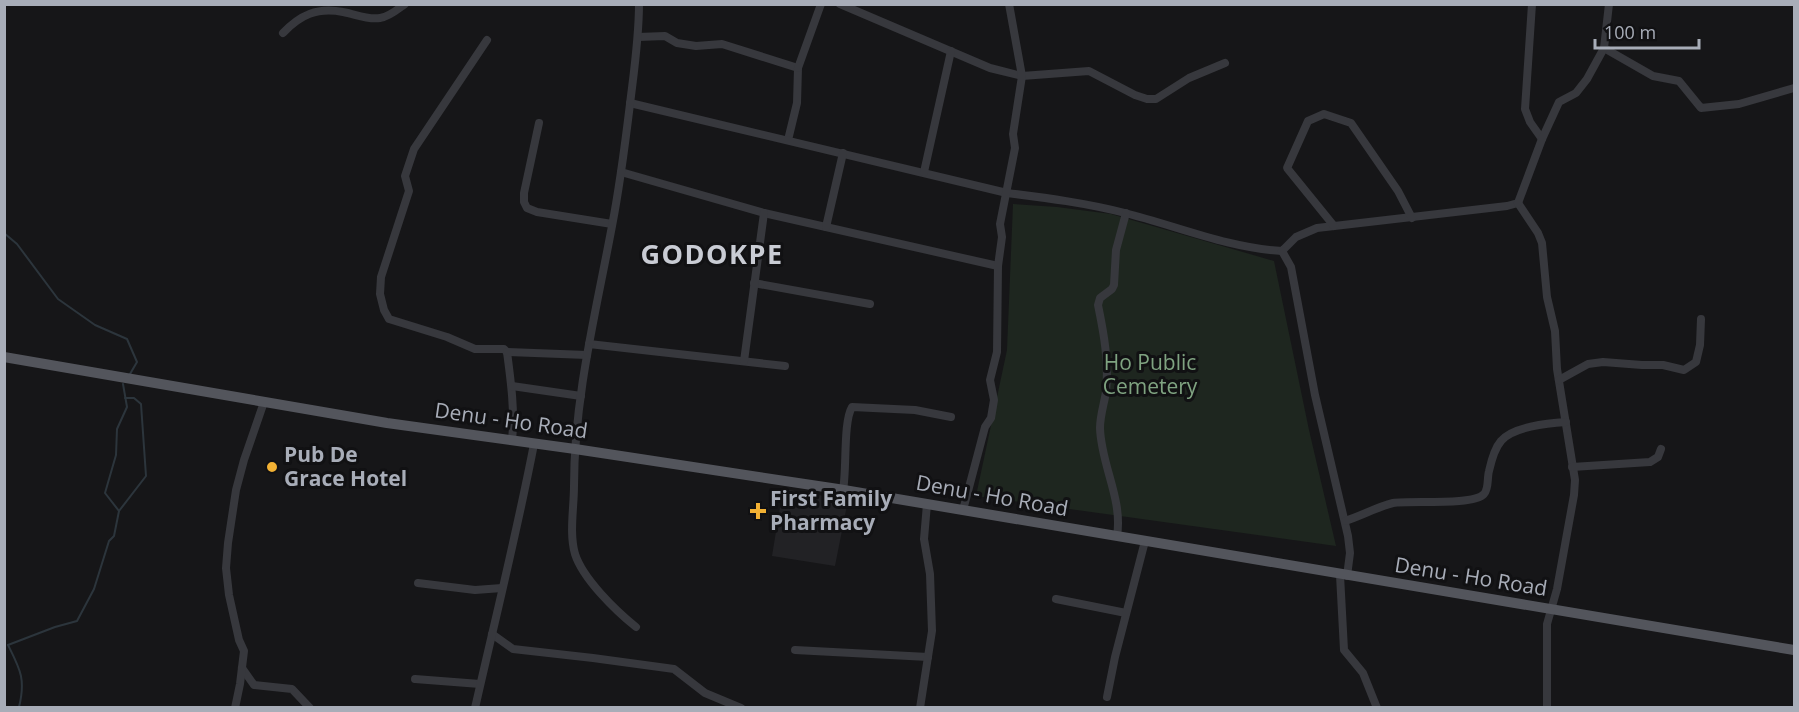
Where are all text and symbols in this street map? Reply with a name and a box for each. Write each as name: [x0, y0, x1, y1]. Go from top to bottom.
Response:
scale bar: [1595, 12, 1698, 50]
text: 100 m: [1604, 20, 1656, 44]
district label: GODOKPE: [640, 235, 784, 272]
park label: Ho Public Cemetery: [1103, 348, 1198, 400]
street label: Denu - Ho Road: [433, 395, 589, 445]
place label: Pub De Grace Hotel: [284, 440, 407, 492]
marker: Pub De Grace Hotel: [265, 460, 279, 474]
street label: Denu - Ho Road: [914, 468, 1071, 522]
place label: First Family Pharmacy: [770, 484, 892, 536]
marker: First Family Pharmacy: [751, 504, 765, 518]
street label: Denu - Ho Road: [1393, 550, 1549, 602]

